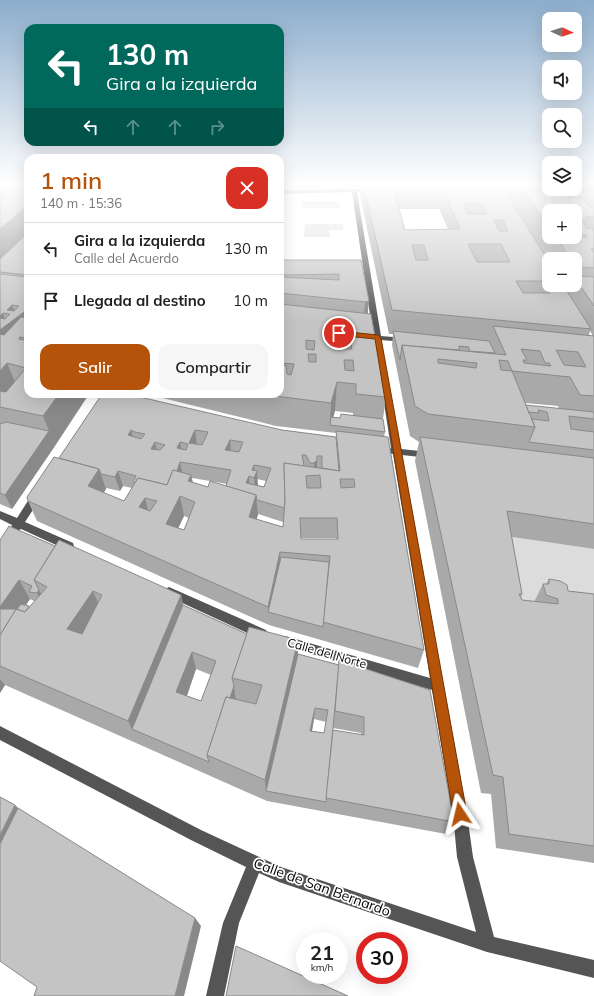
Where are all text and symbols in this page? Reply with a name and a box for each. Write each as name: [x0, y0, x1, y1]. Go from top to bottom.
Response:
north arrow: [542, 12, 582, 52]
map controls: [542, 12, 582, 292]
text: 130 m: [106, 37, 189, 72]
icon: left: [40, 40, 92, 92]
button: sound: [542, 60, 582, 100]
text: Gira a la izquierda: [106, 72, 257, 95]
button: search: [542, 108, 582, 148]
icon: left: [80, 116, 102, 138]
icon: ahead: [122, 116, 144, 138]
icon: ahead: [164, 116, 186, 138]
icon: right: [206, 116, 228, 138]
button: layers: [542, 156, 582, 196]
text: 1 min: [40, 165, 102, 195]
button: close: [226, 167, 268, 209]
text: 140 m · 15:36: [40, 195, 122, 211]
button: +: [542, 204, 582, 244]
text: Gira a la izquierda: [74, 231, 205, 250]
icon: left: [40, 238, 62, 260]
text: 130 m: [224, 239, 268, 258]
text: Calle del Acuerdo: [74, 250, 179, 266]
button: −: [542, 252, 582, 292]
icon: arrive: [40, 290, 62, 312]
text: Llegada al destino: [74, 291, 206, 310]
text: 10 m: [233, 291, 268, 310]
pin: [322, 316, 356, 350]
icon: arrive: [328, 322, 350, 344]
button: Salir: [40, 344, 150, 390]
button: Compartir: [158, 344, 268, 390]
street label: Calle del Norte: [286, 635, 368, 671]
position arrow: [439, 793, 481, 835]
street label: Calle de San Bernardo: [251, 854, 393, 920]
speed limit sign: 30: [356, 932, 408, 984]
text: 21: [310, 940, 334, 965]
text: km/h: [311, 961, 333, 974]

